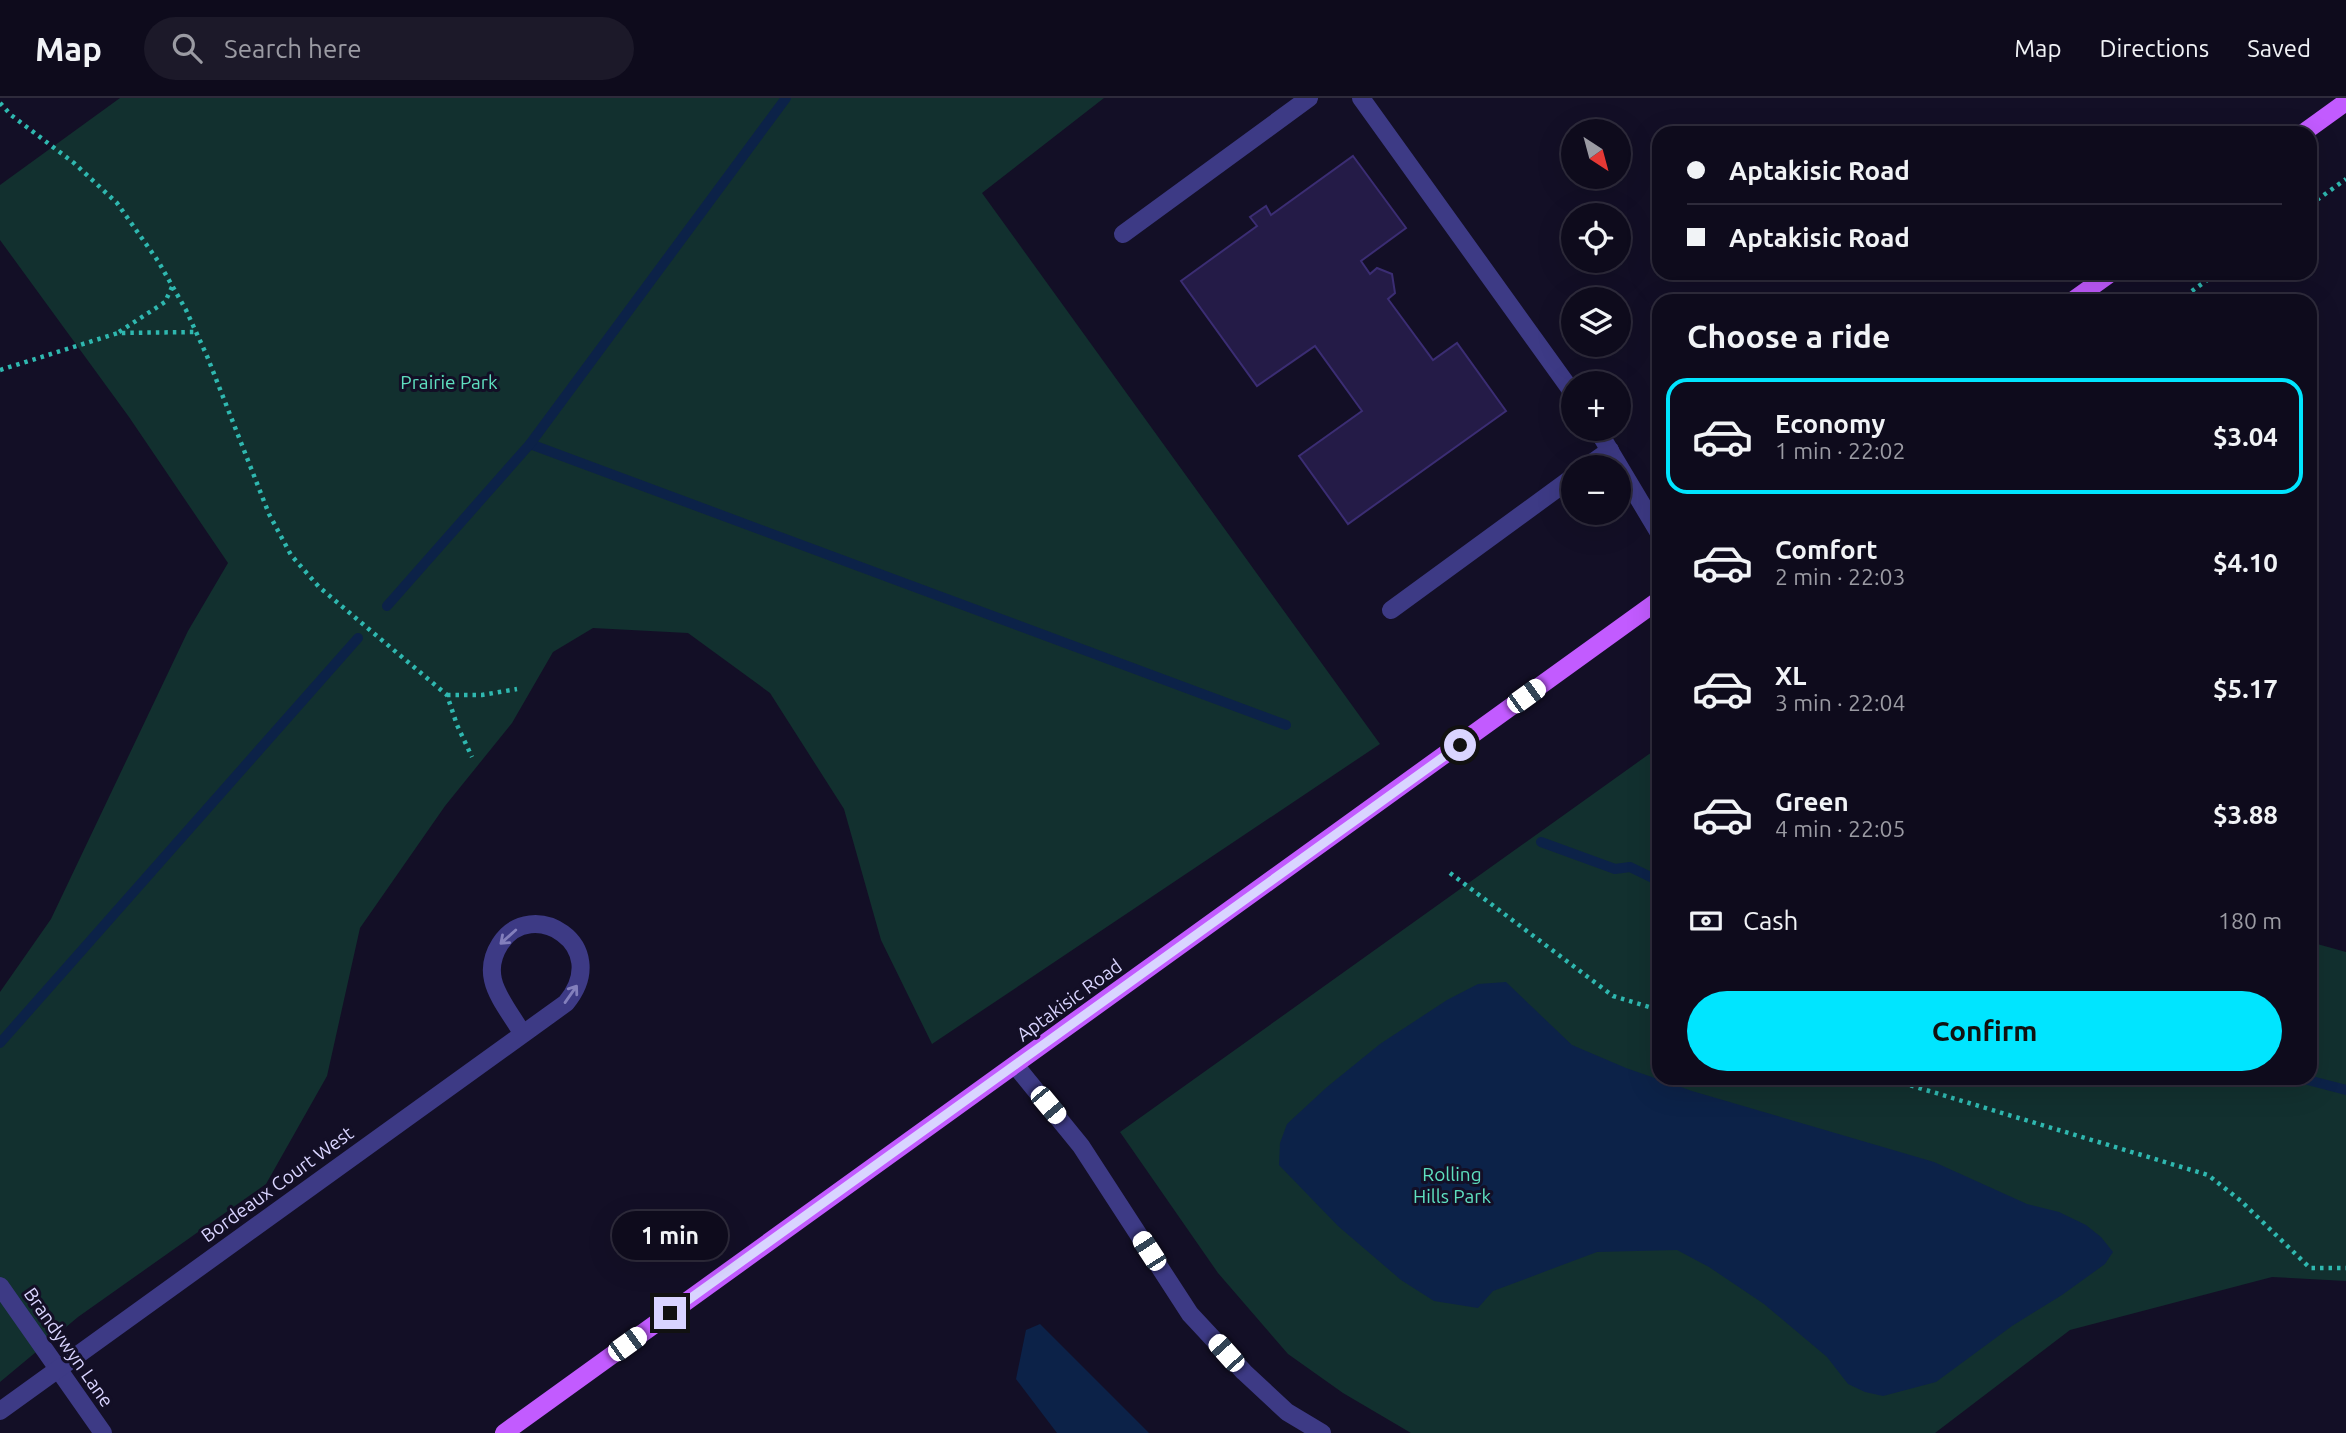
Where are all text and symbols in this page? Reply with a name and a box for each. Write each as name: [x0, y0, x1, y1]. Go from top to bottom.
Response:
search box: [144, 17, 634, 80]
icon: search: [168, 29, 206, 67]
text: Map: [35, 30, 102, 67]
text: Search here: [224, 34, 362, 63]
text: Map: [2014, 35, 2061, 62]
text: Directions: [2099, 35, 2209, 62]
text: Saved: [2247, 35, 2311, 62]
north arrow: [1561, 119, 1631, 189]
map controls: [1561, 119, 1631, 525]
text: Aptakisic Road: [1729, 156, 1910, 185]
button: locate: [1561, 203, 1631, 273]
text: Aptakisic Road: [1729, 223, 1910, 252]
button: layers: [1561, 287, 1631, 357]
text: Choose a ride: [1687, 318, 1890, 354]
park label: Prairie Park: [400, 371, 498, 393]
button: +: [1561, 371, 1631, 441]
icon: car: [1691, 405, 1754, 468]
text: Economy: [1775, 409, 1885, 438]
text: $3.04: [2213, 422, 2278, 451]
text: 1 min · 22:02: [1775, 438, 1906, 463]
button: −: [1561, 455, 1631, 525]
icon: car: [1691, 531, 1754, 594]
text: Comfort: [1775, 535, 1878, 564]
text: $4.10: [2213, 548, 2278, 577]
text: 2 min · 22:03: [1775, 564, 1906, 589]
icon: car: [1691, 657, 1754, 720]
text: XL: [1775, 661, 1806, 690]
text: $5.17: [2213, 674, 2278, 703]
car: [1503, 675, 1550, 717]
text: 3 min · 22:04: [1775, 690, 1906, 715]
route start: [1444, 729, 1476, 761]
icon: car: [1691, 783, 1754, 846]
text: Green: [1775, 787, 1849, 816]
text: $3.88: [2213, 800, 2278, 829]
text: 4 min · 22:05: [1775, 816, 1906, 841]
icon: cash: [1687, 902, 1725, 940]
text: Cash: [1743, 906, 1798, 935]
text: 180 m: [2218, 908, 2282, 933]
one-way arrow: [499, 929, 517, 945]
street label: Aptakisic Road: [1012, 954, 1126, 1046]
one-way arrow: [563, 985, 578, 1004]
button: Confirm: [1687, 991, 2282, 1071]
car: [1027, 1082, 1070, 1128]
street label: Bordeaux Court West: [197, 1121, 358, 1247]
park label: Rolling Hills Park: [1413, 1163, 1491, 1207]
callout: 1 min: [612, 1212, 728, 1260]
text: 1 min: [641, 1223, 699, 1248]
car: [1129, 1228, 1170, 1274]
street label: Brandywyn Lane: [20, 1283, 118, 1411]
route end: [654, 1297, 686, 1329]
car: [604, 1323, 651, 1365]
car: [1205, 1330, 1248, 1376]

